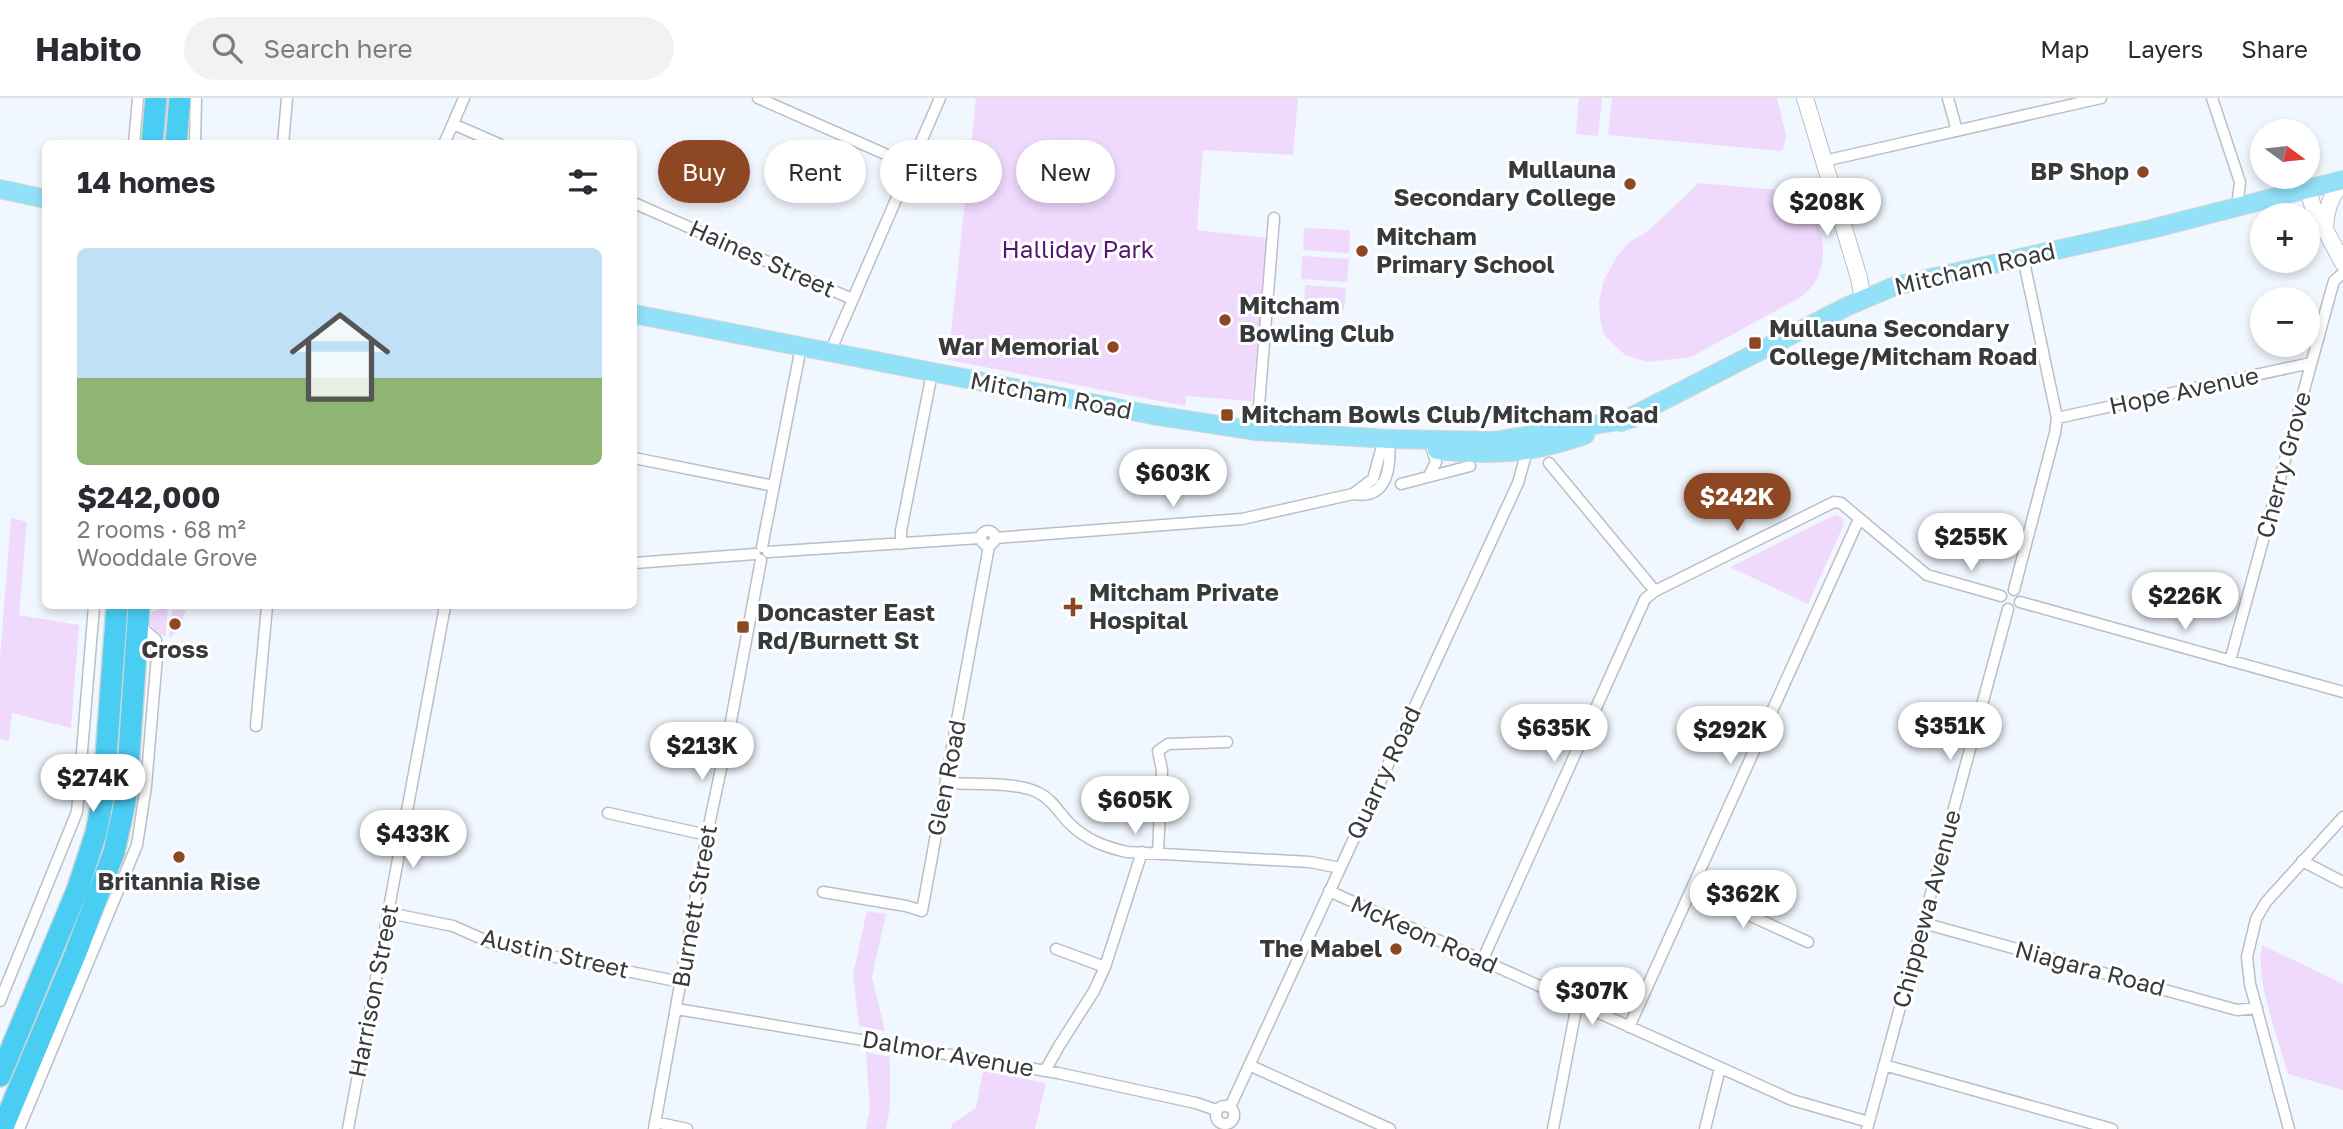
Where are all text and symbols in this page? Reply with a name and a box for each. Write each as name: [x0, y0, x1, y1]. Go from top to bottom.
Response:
search box: [184, 17, 674, 80]
text: Habito: [35, 29, 142, 68]
icon: search: [208, 29, 246, 67]
text: Search here: [264, 33, 413, 64]
text: Map: [2040, 34, 2089, 63]
text: Layers: [2127, 34, 2203, 63]
text: Share: [2241, 34, 2308, 63]
north arrow: [2250, 119, 2320, 189]
map controls: [2250, 119, 2320, 357]
chip: Buy: [658, 140, 750, 203]
chip: Rent: [764, 140, 866, 203]
chip: Filters: [880, 140, 1002, 203]
chip: New: [1016, 140, 1115, 203]
place label: Mullauna Secondary College: [1394, 154, 1616, 211]
place label: BP Shop: [2030, 156, 2129, 185]
icon: filters: [564, 163, 602, 201]
text: 14 homes: [77, 164, 216, 200]
marker: BP Shop: [2135, 164, 2151, 180]
marker: Mullauna Secondary College: [1622, 176, 1638, 192]
pin: $208K: [1778, 178, 1876, 238]
text: $208K: [1789, 187, 1865, 215]
button: +: [2250, 203, 2320, 273]
street label: Haines Street: [685, 213, 840, 303]
place label: Mitcham Primary School: [1376, 221, 1555, 278]
park label: Halliday Park: [1002, 234, 1154, 263]
street label: Mitcham Road: [1891, 235, 2058, 300]
marker: Mitcham Primary School: [1354, 243, 1370, 259]
button: −: [2250, 287, 2320, 357]
place label: Mitcham Bowling Club: [1239, 290, 1394, 347]
icon: home: [277, 294, 403, 420]
marker: Mitcham Bowling Club: [1217, 312, 1233, 328]
place label: Mullauna Secondary College/Mitcham Road: [1769, 313, 2037, 370]
place label: War Memorial: [938, 331, 1099, 360]
marker: Mullauna Secondary College/Mitcham Road: [1747, 335, 1763, 351]
marker: War Memorial: [1105, 339, 1121, 355]
street label: Hope Avenue: [2106, 360, 2261, 420]
street label: Mitcham Road: [968, 365, 1135, 424]
street label: Cherry Grove: [2249, 388, 2316, 541]
place label: Mitcham Bowls Club/Mitcham Road: [1241, 399, 1658, 428]
marker: Mitcham Bowls Club/Mitcham Road: [1219, 407, 1235, 423]
pin: $603K: [1124, 450, 1222, 509]
text: $603K: [1135, 458, 1211, 486]
pin: $242K: [1688, 474, 1786, 533]
text: $242,000: [77, 479, 221, 515]
text: $242K: [1700, 482, 1774, 510]
pin: $255K: [1922, 514, 2020, 573]
text: 2 rooms · 68 m²: [77, 515, 246, 543]
text: $255K: [1934, 522, 2008, 550]
text: Wooddale Grove: [77, 543, 257, 571]
pin: $226K: [2136, 573, 2234, 632]
place label: Mitcham Private Hospital: [1089, 577, 1279, 634]
text: $226K: [2148, 581, 2222, 609]
place label: Doncaster East Rd/Burnett St: [757, 597, 935, 654]
marker: Mitcham Private Hospital: [1063, 597, 1083, 617]
marker: Cross: [167, 616, 183, 632]
marker: Doncaster East Rd/Burnett St: [735, 619, 751, 635]
place label: Cross: [141, 634, 209, 663]
street label: Quarry Road: [1339, 701, 1426, 844]
pin: $351K: [1901, 702, 1999, 762]
pin: $635K: [1505, 704, 1603, 764]
pin: $292K: [1681, 706, 1779, 766]
text: $351K: [1914, 711, 1986, 739]
text: $635K: [1517, 713, 1591, 741]
text: $292K: [1693, 715, 1767, 743]
street label: Glen Road: [920, 717, 971, 838]
pin: $213K: [653, 722, 751, 782]
text: $213K: [666, 731, 738, 759]
pin: $274K: [44, 754, 142, 814]
text: $274K: [56, 763, 130, 791]
pin: $605K: [1086, 776, 1184, 836]
text: $605K: [1097, 785, 1173, 813]
street label: Chippewa Avenue: [1885, 806, 1966, 1011]
pin: $433K: [364, 810, 462, 870]
text: $433K: [376, 819, 450, 847]
street label: Burnett Street: [665, 822, 722, 989]
marker: Britannia Rise: [171, 849, 187, 865]
place label: Britannia Rise: [98, 866, 260, 895]
pin: $362K: [1694, 870, 1792, 930]
text: $362K: [1706, 879, 1780, 907]
street label: McKeon Road: [1347, 888, 1503, 979]
street label: Harrison Street: [342, 902, 404, 1080]
street label: Austin Street: [479, 921, 632, 984]
place label: The Mabel: [1259, 933, 1382, 962]
street label: Niagara Road: [2012, 934, 2169, 1001]
marker: The Mabel: [1388, 941, 1404, 957]
pin: $307K: [1543, 968, 1641, 1027]
text: $307K: [1555, 976, 1629, 1004]
street label: Dalmor Avenue: [860, 1023, 1036, 1082]

